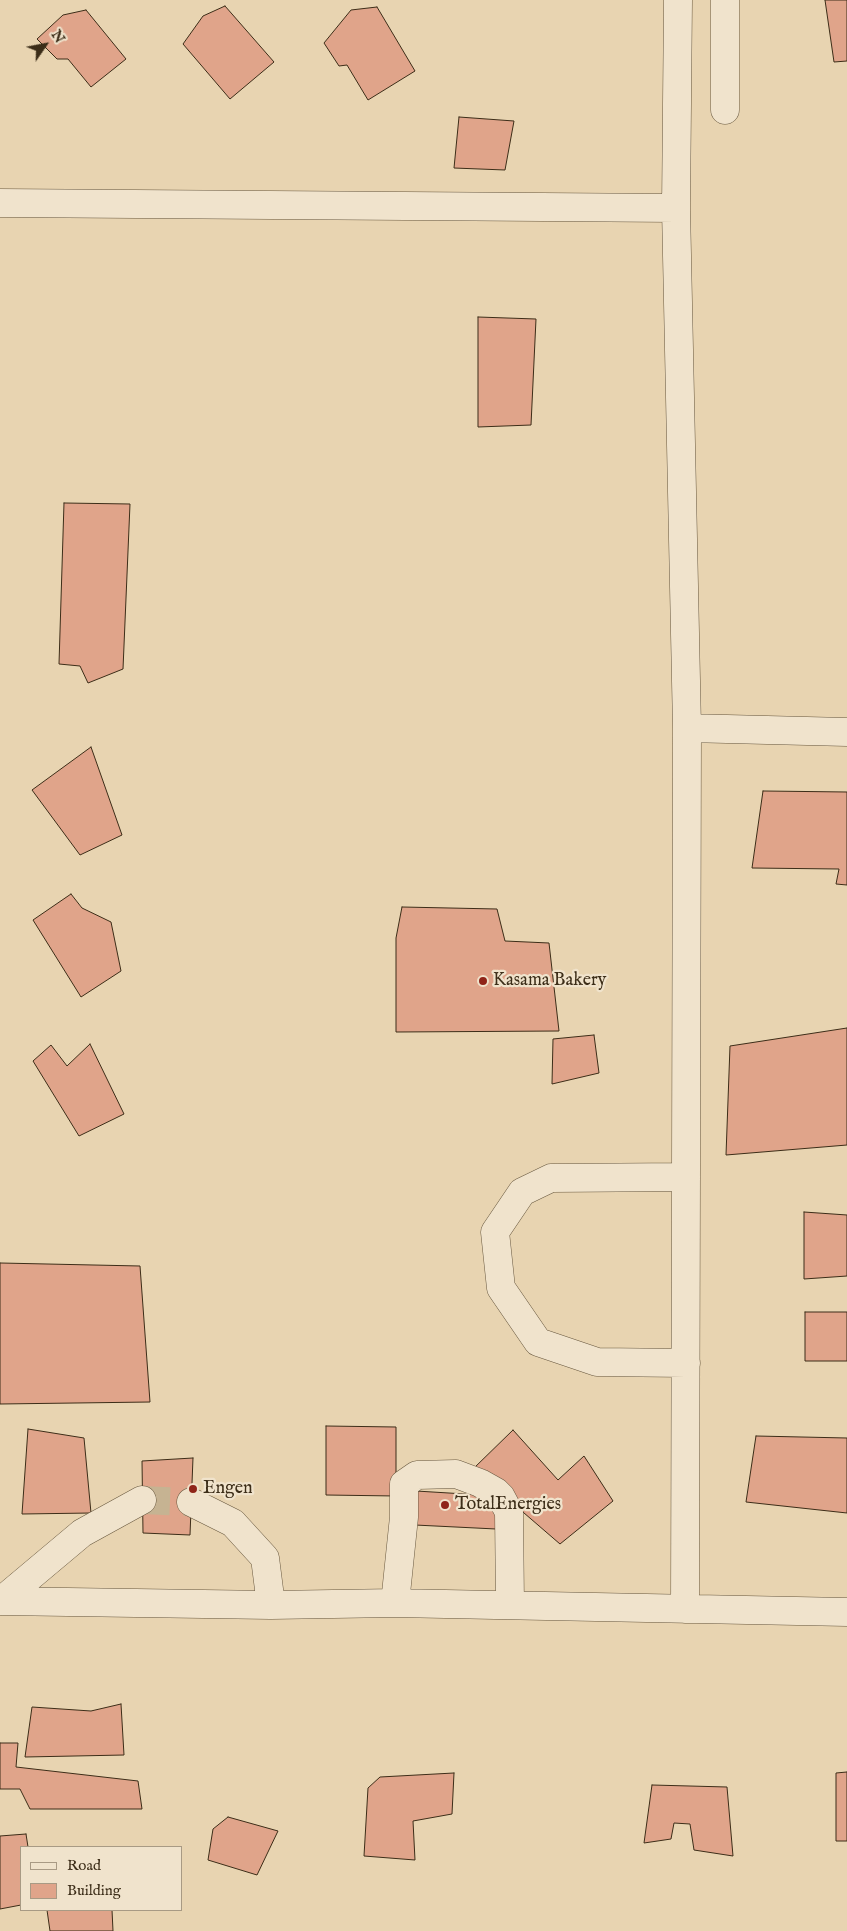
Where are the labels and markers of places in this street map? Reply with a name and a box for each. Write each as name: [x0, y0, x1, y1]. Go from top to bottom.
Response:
place label: Kasama Bakery: [493, 970, 606, 992]
marker: Kasama Bakery: [477, 975, 489, 987]
place label: Engen: [203, 1478, 253, 1500]
marker: Engen: [187, 1483, 199, 1495]
place label: TotalEnergies: [455, 1494, 561, 1516]
marker: TotalEnergies: [439, 1499, 451, 1511]

